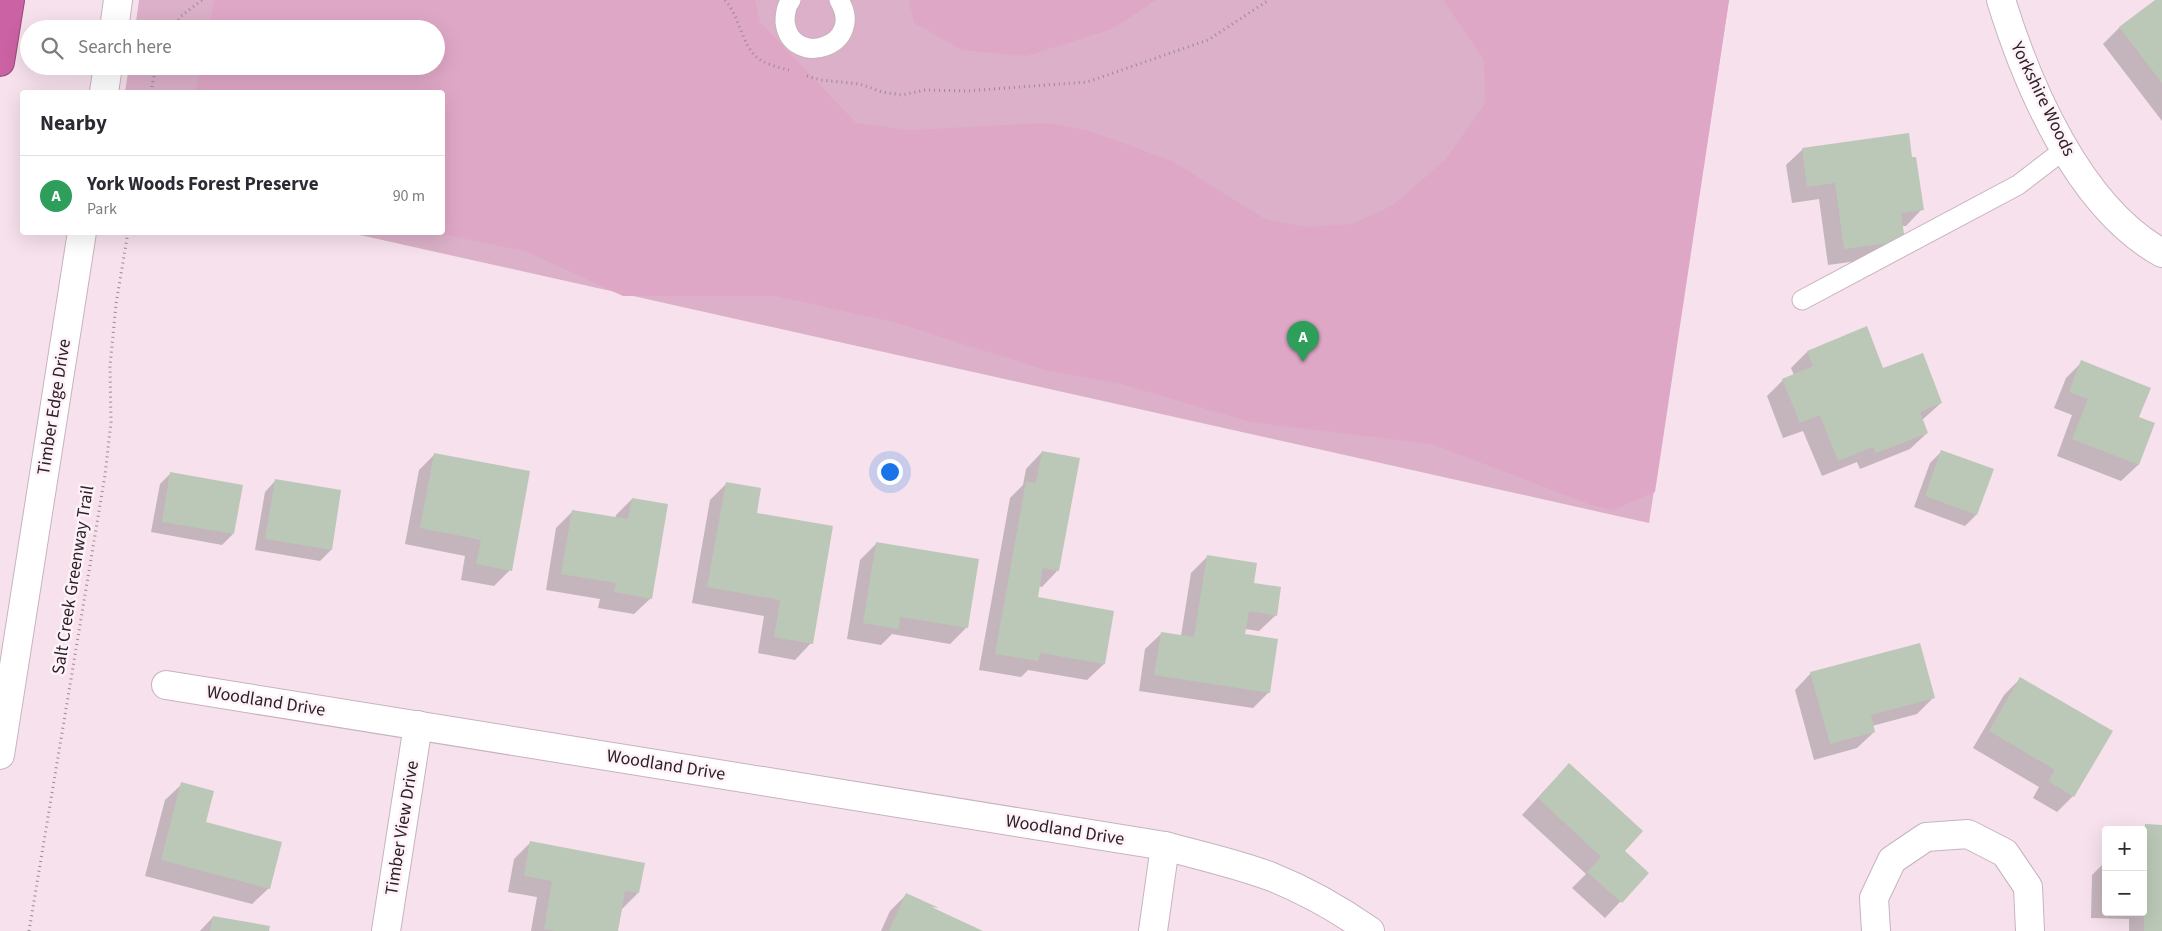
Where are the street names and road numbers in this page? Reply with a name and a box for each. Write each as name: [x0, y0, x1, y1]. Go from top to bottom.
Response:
street label: Yorkshire Woods: [2004, 37, 2081, 160]
street label: Timber Edge Drive: [31, 337, 77, 477]
street label: Salt Creek Greenway Trail: [46, 484, 100, 676]
street label: Woodland Drive: [205, 679, 327, 723]
street label: Woodland Drive: [605, 743, 727, 787]
street label: Timber View Drive: [379, 759, 425, 897]
street label: Woodland Drive: [1004, 808, 1126, 852]

